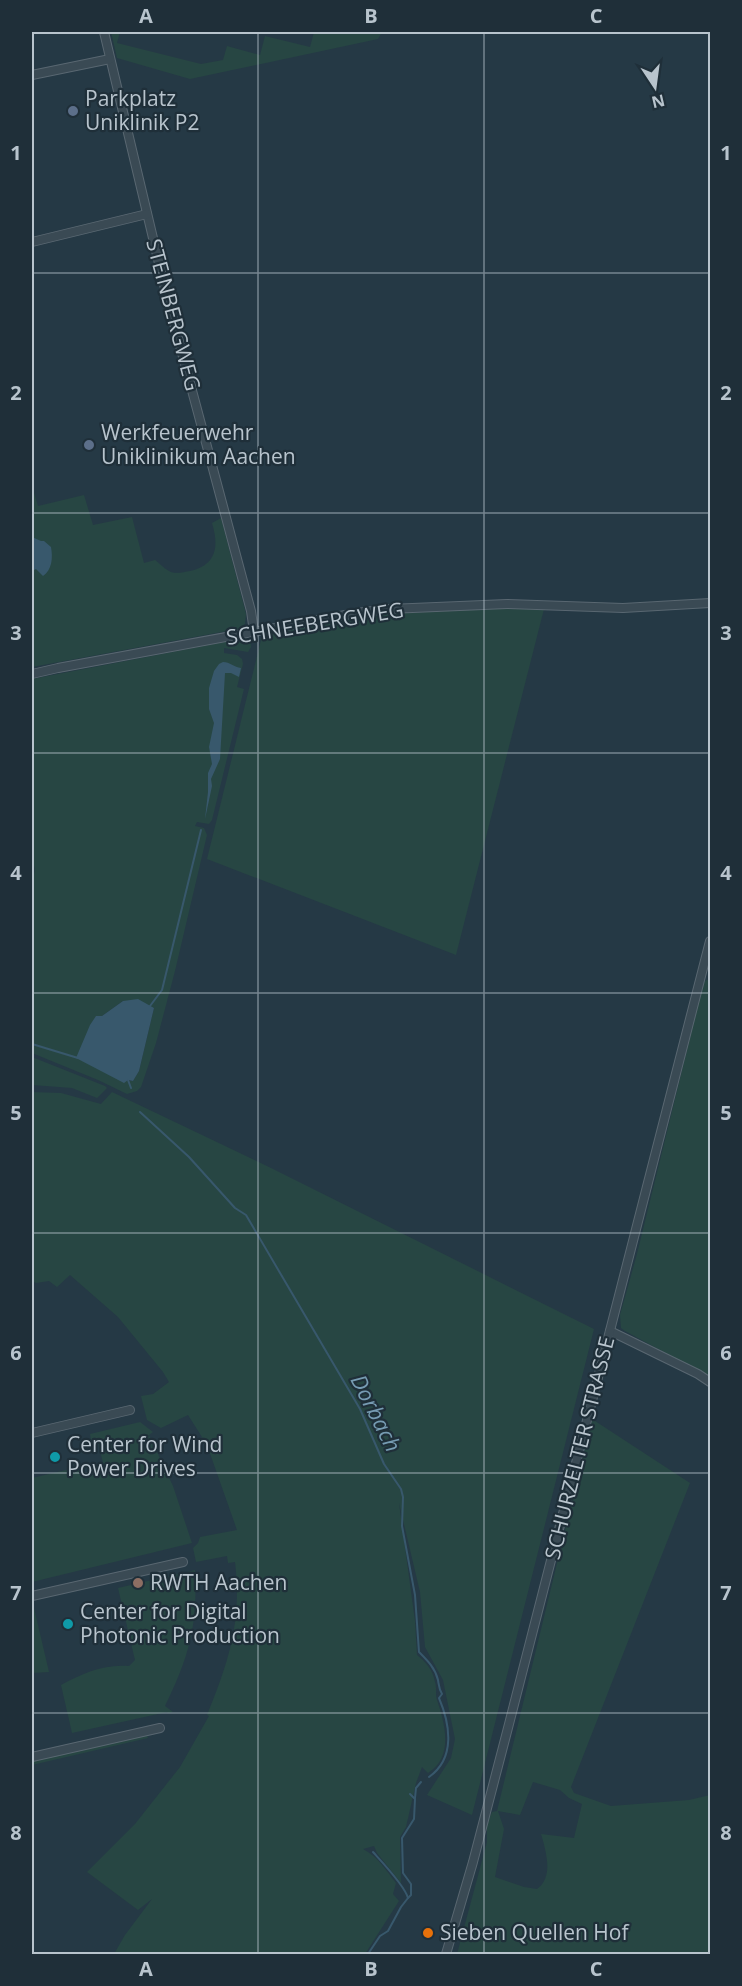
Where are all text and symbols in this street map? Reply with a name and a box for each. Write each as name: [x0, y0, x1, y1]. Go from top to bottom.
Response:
text: A: [139, 2, 153, 29]
text: B: [364, 2, 378, 29]
text: C: [590, 2, 603, 29]
north arrow: [625, 57, 685, 117]
place label: Parkplatz Uniklinik P2: [85, 84, 199, 136]
text: N: [650, 89, 667, 114]
marker: Parkplatz Uniklinik P2: [66, 104, 80, 118]
text: 1: [10, 139, 22, 166]
text: 1: [720, 139, 732, 166]
street label: STEINBERGWEG: [140, 236, 208, 394]
text: 2: [10, 379, 22, 406]
text: 2: [720, 379, 732, 406]
place label: Werkfeuerwehr Uniklinikum Aachen: [101, 418, 296, 470]
marker: Werkfeuerwehr Uniklinikum Aachen: [82, 438, 96, 452]
street label: SCHNEEBERGWEG: [224, 595, 406, 651]
text: 3: [10, 619, 22, 646]
text: 3: [720, 619, 732, 646]
text: 4: [10, 859, 22, 886]
text: 4: [720, 859, 732, 886]
text: 5: [10, 1099, 22, 1126]
text: 5: [720, 1099, 732, 1126]
street label: SCHURZELTER STRASSE: [538, 1333, 620, 1562]
text: 6: [10, 1339, 22, 1366]
text: 6: [720, 1339, 732, 1366]
water label: Dorbach: [345, 1369, 409, 1457]
place label: Center for Wind Power Drives: [67, 1430, 222, 1482]
marker: Center for Wind Power Drives: [48, 1450, 62, 1464]
place label: RWTH Aachen: [150, 1568, 287, 1596]
marker: RWTH Aachen: [131, 1576, 145, 1590]
text: 7: [10, 1579, 22, 1606]
text: 7: [720, 1579, 732, 1606]
place label: Center for Digital Photonic Production: [80, 1597, 280, 1649]
marker: Center for Digital Photonic Production: [61, 1617, 75, 1631]
text: 8: [10, 1819, 22, 1846]
text: 8: [720, 1819, 732, 1846]
place label: Sieben Quellen Hof: [440, 1918, 630, 1946]
marker: Sieben Quellen Hof: [421, 1926, 435, 1940]
text: A: [139, 1955, 153, 1982]
text: B: [364, 1955, 378, 1982]
text: C: [590, 1955, 603, 1982]

